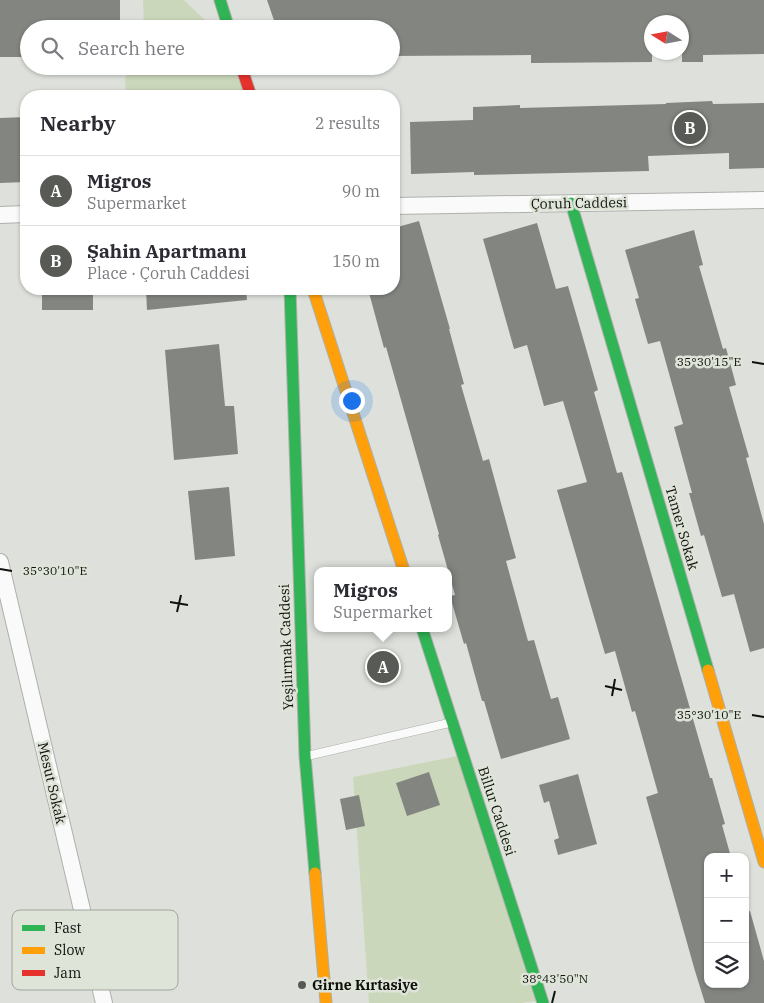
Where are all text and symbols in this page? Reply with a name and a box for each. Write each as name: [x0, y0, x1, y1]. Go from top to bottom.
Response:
north arrow: [644, 15, 689, 60]
search box: [20, 20, 400, 75]
icon: search: [38, 34, 66, 62]
text: Search here: [78, 36, 185, 60]
text: Nearby: [40, 109, 116, 137]
pin: B: [674, 109, 706, 147]
text: 2 results: [315, 113, 380, 133]
text: Migros: [87, 169, 152, 193]
text: A: [50, 181, 62, 201]
text: 90 m: [342, 181, 380, 201]
text: Supermarket: [87, 193, 186, 213]
street label: Çoruh Caddesi: [531, 193, 627, 213]
text: Şahin Apartmanı: [87, 239, 247, 263]
text: B: [50, 251, 62, 271]
text: 150 m: [332, 251, 380, 271]
text: Place · Çoruh Caddesi: [87, 263, 250, 283]
text: 35°30'15"E: [677, 354, 741, 369]
your location: [339, 388, 365, 414]
street label: Tamer Sokak: [661, 484, 703, 573]
text: 35°30'10"E: [23, 563, 87, 578]
popup: [314, 567, 452, 632]
text: Migros: [333, 578, 398, 602]
street label: Yeşilırmak Caddesi: [275, 584, 297, 710]
text: Supermarket: [333, 602, 433, 622]
pin: A: [367, 648, 399, 686]
text: 35°30'10"E: [677, 707, 741, 722]
street label: Mesut Sokak: [34, 740, 70, 827]
street label: Billur Caddesi: [474, 764, 520, 858]
map controls: [704, 853, 749, 988]
button: +: [704, 853, 749, 898]
button: −: [704, 898, 749, 943]
legend: [12, 910, 178, 990]
text: Fast: [54, 919, 82, 937]
text: Slow: [54, 941, 85, 959]
button: layers: [704, 943, 749, 988]
text: Jam: [54, 964, 81, 982]
text: 38°43'50"N: [522, 971, 588, 986]
place label: Girne Kırtasiye: [312, 976, 418, 994]
marker: Girne Kırtasiye: [296, 979, 308, 991]

